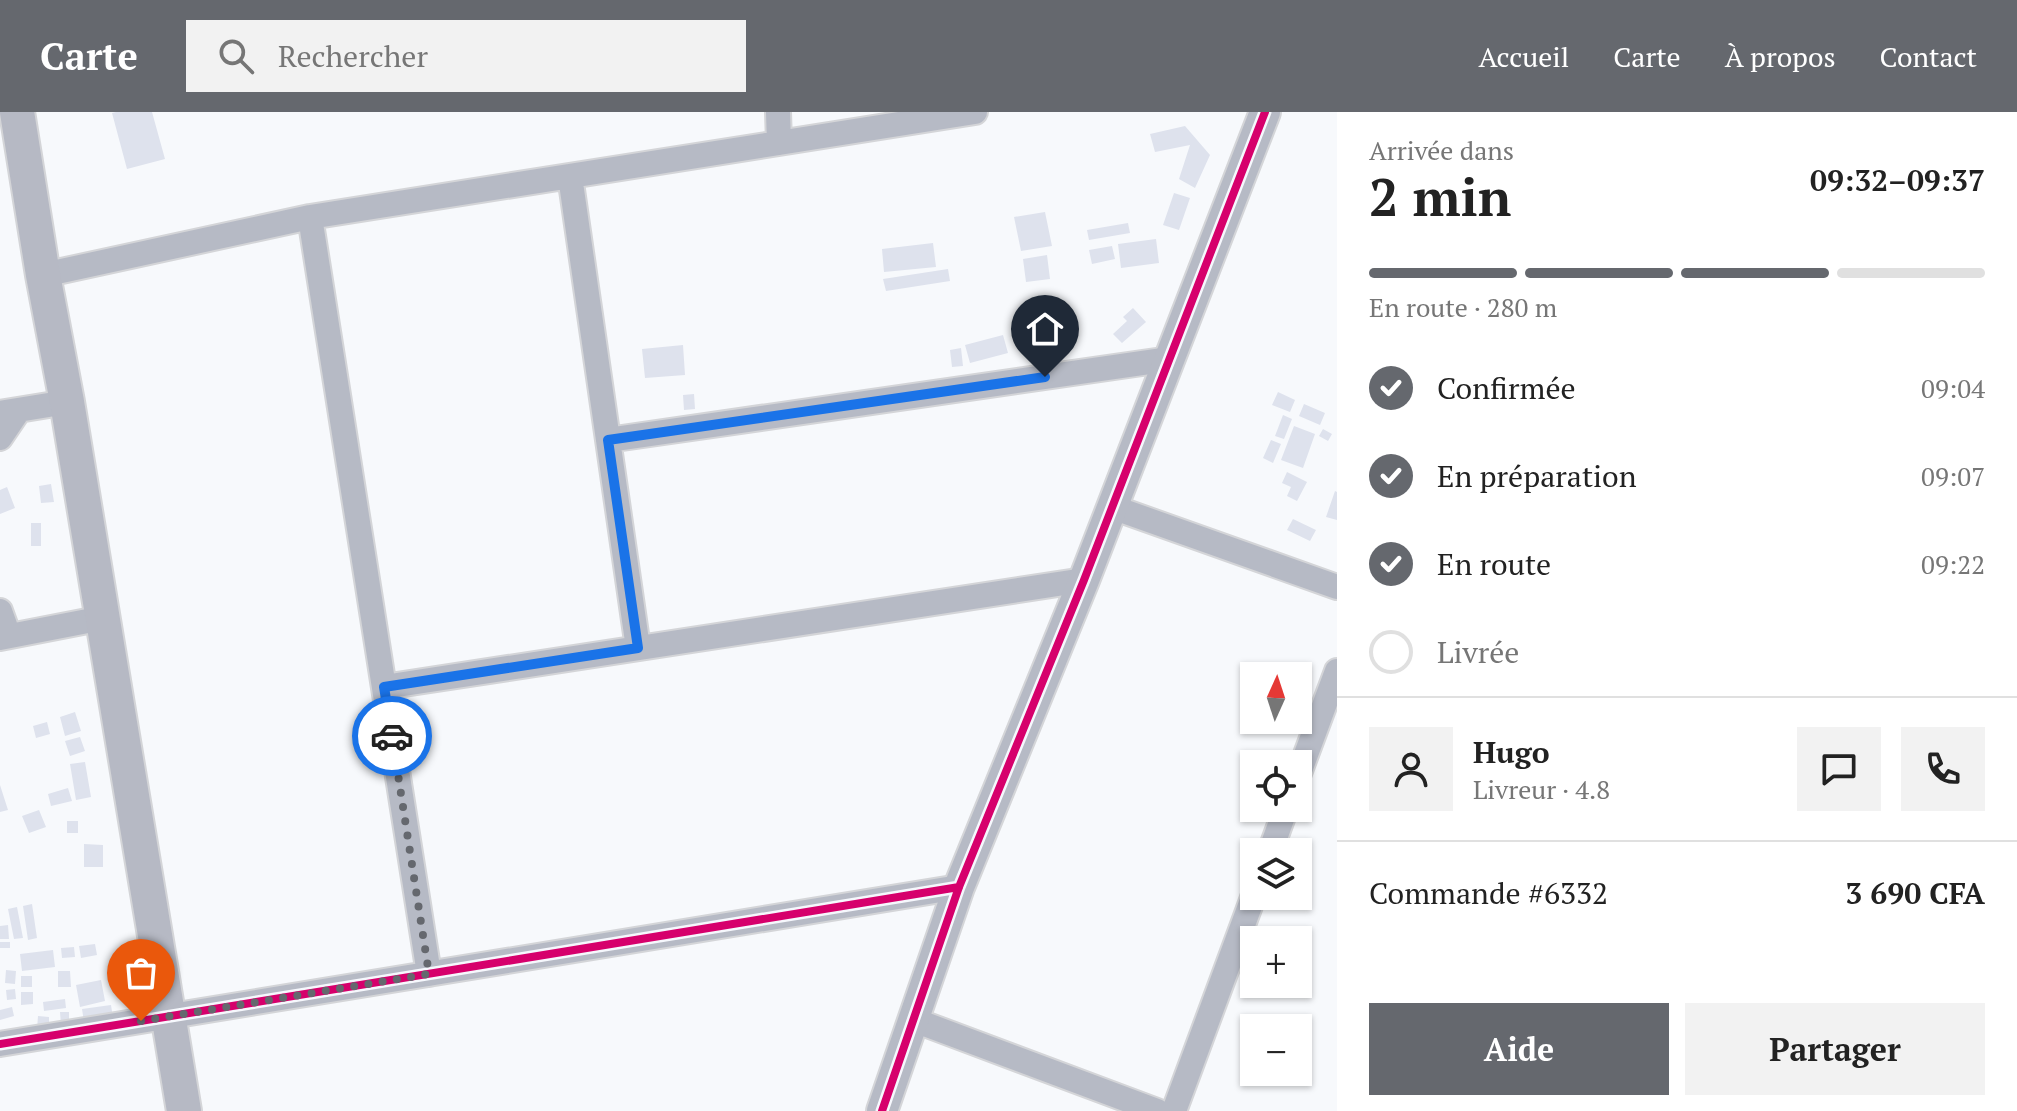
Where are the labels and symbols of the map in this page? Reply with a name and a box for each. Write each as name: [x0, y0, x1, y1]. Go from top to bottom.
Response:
pin: [1011, 295, 1079, 377]
north arrow: [1240, 662, 1312, 734]
courier: [352, 696, 432, 776]
pin: [107, 939, 175, 1021]

